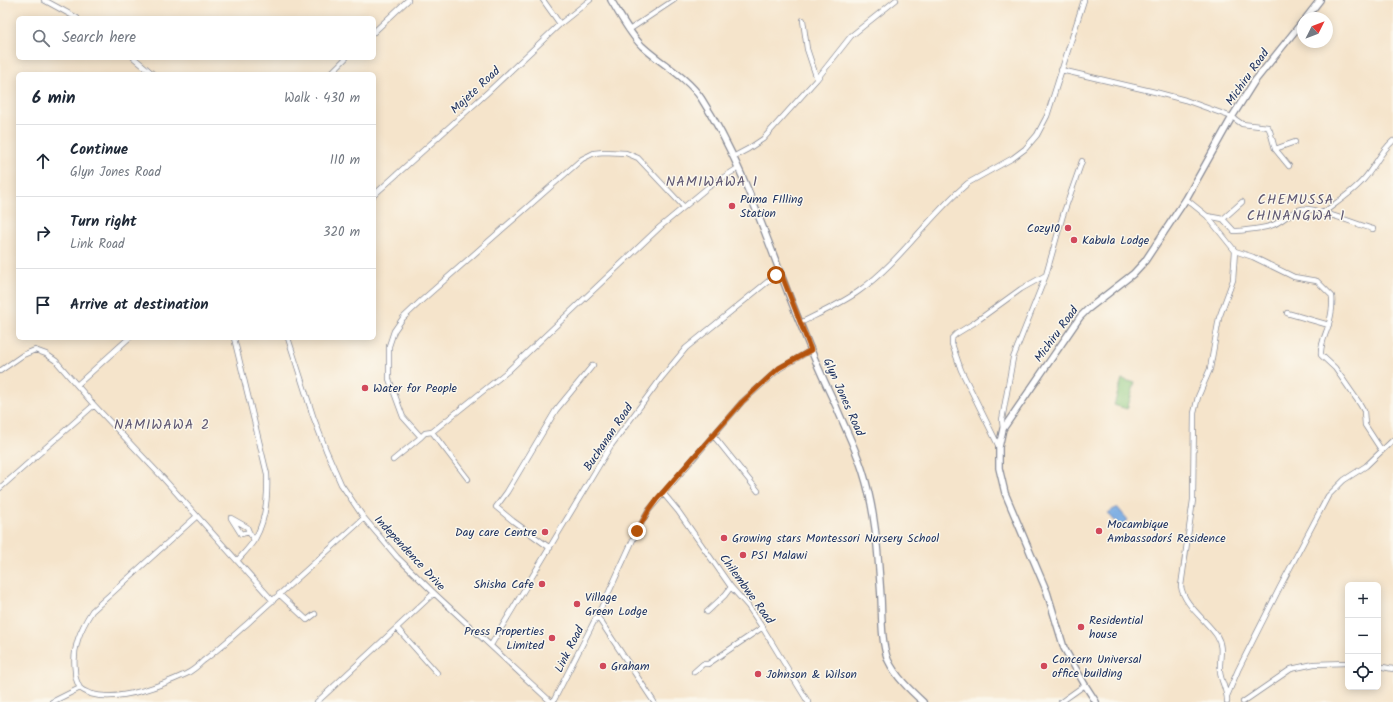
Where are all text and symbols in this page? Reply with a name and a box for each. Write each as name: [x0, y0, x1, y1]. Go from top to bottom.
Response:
north arrow: [1297, 12, 1333, 48]
search box: [16, 16, 376, 60]
text: Search here: [62, 26, 136, 50]
icon: search: [30, 27, 52, 49]
street label: Michiru Road: [1221, 44, 1275, 110]
street label: Majete Road: [446, 61, 505, 119]
text: 6 min: [32, 85, 76, 112]
text: Walk · 430 m: [284, 88, 360, 109]
text: Continue: [70, 138, 128, 162]
icon: ahead: [32, 150, 54, 172]
text: 110 m: [330, 150, 360, 171]
text: Glyn Jones Road: [70, 162, 161, 183]
district label: NAMIWAWA 1: [666, 171, 758, 193]
district label: CHEMUSSA CHINANGWA 1: [1247, 189, 1345, 227]
place label: Puma FIlling Station: [740, 190, 803, 223]
marker: Puma FIlling Station: [727, 201, 737, 211]
text: Turn right: [70, 210, 137, 234]
place label: Cozy10: [1027, 219, 1060, 238]
icon: right: [32, 222, 54, 244]
text: 320 m: [323, 222, 360, 243]
marker: Cozy10: [1063, 223, 1073, 233]
place label: Kabula Lodge: [1082, 231, 1150, 250]
text: Link Road: [70, 234, 125, 255]
marker: Kabula Lodge: [1069, 235, 1079, 245]
route start: [767, 266, 785, 284]
text: Arrive at destination: [70, 293, 209, 317]
icon: arrive: [32, 294, 54, 316]
street label: Michiru Road: [1029, 301, 1084, 366]
street label: Glyn Jones Road: [818, 355, 870, 440]
place label: Water for People: [373, 379, 458, 398]
marker: Water for People: [360, 383, 370, 393]
street label: Buchanan Road: [579, 399, 639, 475]
district label: NAMIWAWA 2: [114, 414, 210, 436]
street label: Independence Drive: [369, 511, 450, 596]
place label: Mocambique Ambassodorś Residence: [1107, 515, 1226, 548]
route end: [628, 522, 646, 540]
place label: Day care Centre: [455, 523, 538, 542]
marker: Mocambique Ambassodorś Residence: [1094, 526, 1104, 536]
marker: Day care Centre: [540, 527, 550, 537]
place label: Growing stars Montessori Nursery School: [732, 529, 939, 548]
marker: Growing stars Montessori Nursery School: [719, 533, 729, 543]
place label: PSI Malawi: [751, 546, 808, 565]
street label: Chilembwe Road: [715, 550, 779, 629]
marker: PSI Malawi: [738, 550, 748, 560]
place label: Shisha Cafe: [474, 575, 535, 594]
marker: Shisha Cafe: [537, 579, 547, 589]
map controls: [1345, 582, 1381, 690]
button: +: [1345, 582, 1381, 618]
place label: Village Green Lodge: [585, 588, 648, 621]
marker: Village Green Lodge: [572, 599, 582, 609]
place label: Residential house: [1089, 611, 1143, 644]
button: −: [1345, 618, 1381, 654]
place label: Press Properties Limited: [464, 622, 545, 655]
street label: Link Road: [550, 622, 590, 676]
marker: Residential house: [1076, 622, 1086, 632]
marker: Press Properties Limited: [547, 633, 557, 643]
place label: Concern Universal office building: [1052, 650, 1142, 683]
button: locate: [1345, 654, 1381, 690]
place label: Graham: [611, 657, 650, 676]
marker: Graham: [598, 661, 608, 671]
marker: Concern Universal office building: [1039, 661, 1049, 671]
place label: Johnson & Wilson: [766, 665, 857, 684]
marker: Johnson & Wilson: [753, 669, 763, 679]

